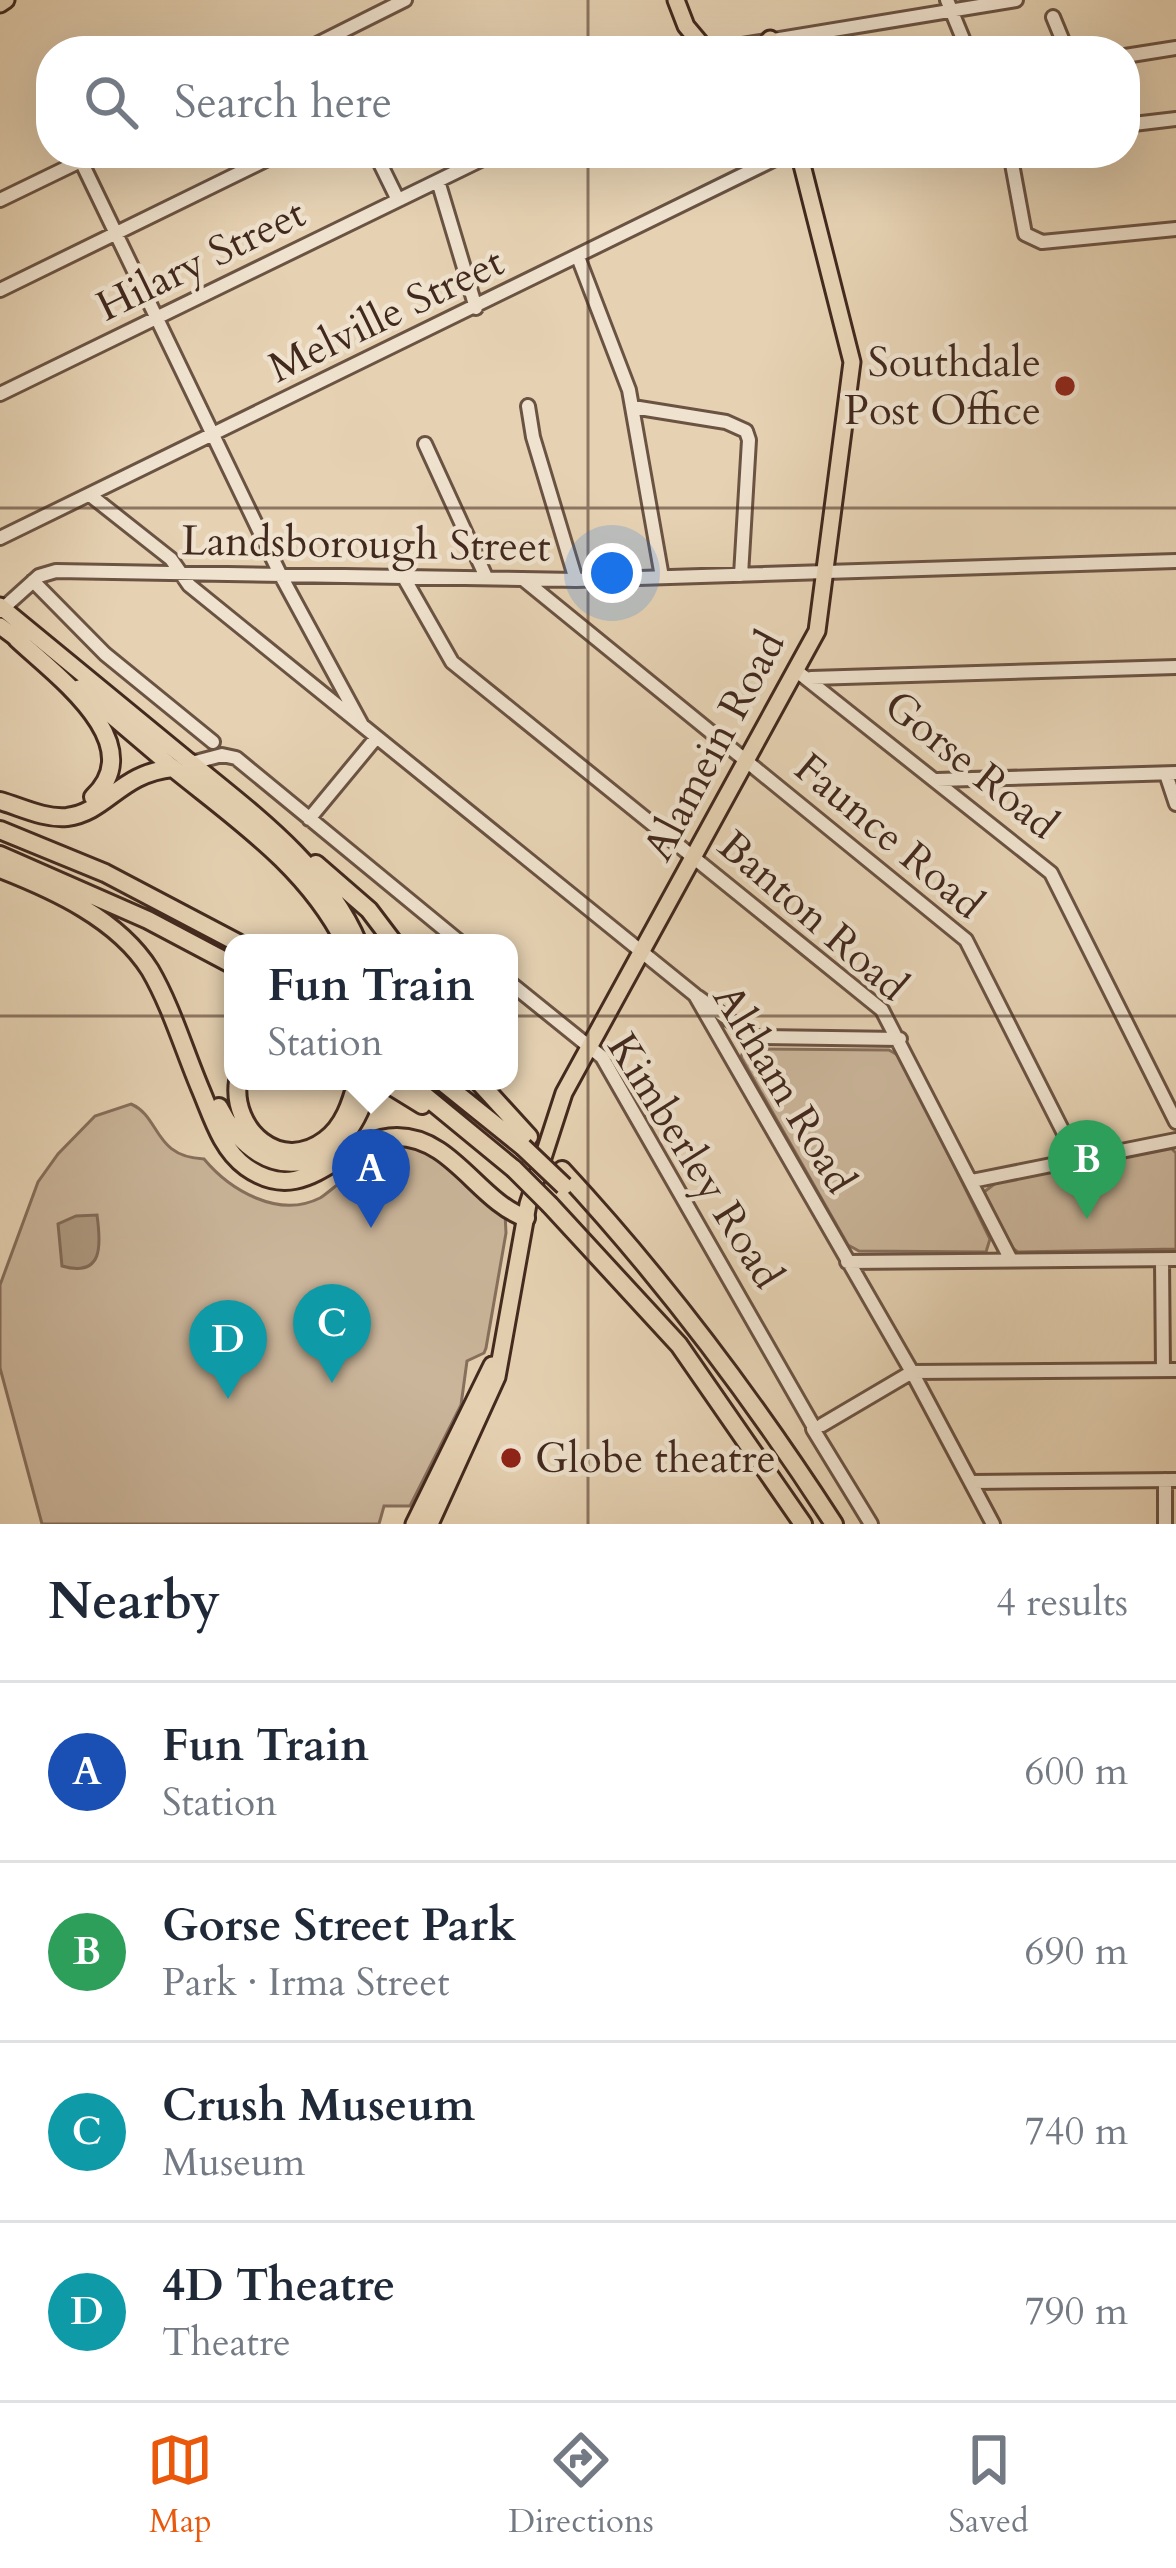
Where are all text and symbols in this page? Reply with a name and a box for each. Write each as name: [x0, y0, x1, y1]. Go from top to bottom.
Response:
search box: [36, 36, 1140, 168]
icon: search: [78, 69, 144, 135]
text: Search here: [174, 72, 392, 133]
street label: Hilary Street: [87, 185, 315, 335]
street label: Melville Street: [259, 233, 513, 397]
place label: Southdale Post Office: [844, 334, 1041, 439]
marker: Southdale Post Office: [1052, 373, 1078, 399]
street label: Landsborough Street: [181, 512, 551, 576]
your location: [582, 543, 642, 603]
street label: Alamein Road: [630, 621, 798, 871]
street label: Gorse Road: [872, 677, 1070, 853]
street label: Faunce Road: [782, 740, 996, 932]
street label: Banton Road: [706, 818, 920, 1014]
popup: [224, 934, 518, 1090]
text: Fun Train: [268, 955, 474, 1016]
street label: Altham Road: [699, 974, 869, 1204]
text: Station: [268, 1016, 383, 1069]
street label: Kimberley Road: [594, 1022, 796, 1300]
pin: B: [1048, 1120, 1126, 1219]
pin: A: [332, 1129, 410, 1228]
pin: C: [293, 1284, 371, 1383]
pin: D: [189, 1300, 267, 1399]
place label: Globe theatre: [535, 1430, 776, 1487]
marker: Globe theatre: [498, 1445, 524, 1471]
text: Nearby: [48, 1567, 220, 1637]
text: 4 results: [996, 1576, 1128, 1629]
text: Fun Train: [162, 1715, 369, 1776]
text: A: [72, 1745, 102, 1798]
text: 600 m: [1025, 1745, 1128, 1798]
text: Station: [162, 1776, 277, 1829]
text: Gorse Street Park: [162, 1895, 516, 1956]
text: B: [73, 1925, 101, 1978]
text: 690 m: [1025, 1925, 1128, 1978]
text: Park · Irma Street: [162, 1956, 450, 2009]
text: Crush Museum: [162, 2075, 475, 2136]
text: C: [72, 2105, 102, 2158]
text: 740 m: [1025, 2105, 1128, 2158]
text: Museum: [162, 2136, 305, 2189]
text: 4D Theatre: [162, 2255, 395, 2316]
text: D: [70, 2285, 104, 2338]
text: 790 m: [1025, 2285, 1128, 2338]
text: Theatre: [162, 2316, 291, 2369]
tab: Map: [147, 2427, 213, 2544]
tab: Directions: [508, 2427, 654, 2544]
tab: Saved: [949, 2427, 1029, 2544]

